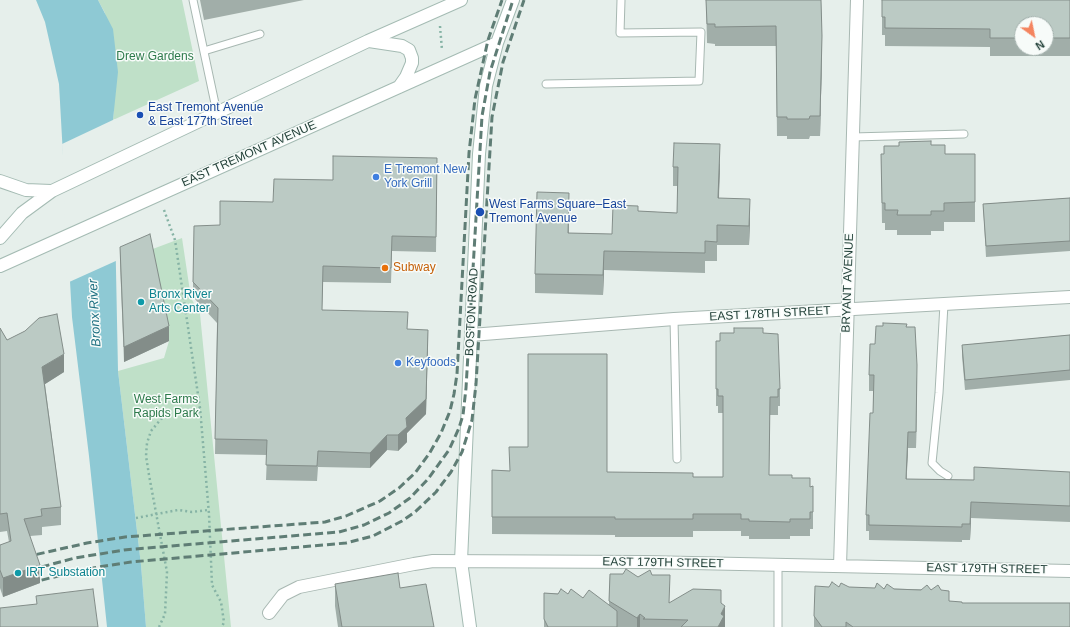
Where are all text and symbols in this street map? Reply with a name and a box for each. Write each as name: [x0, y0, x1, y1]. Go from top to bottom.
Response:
north arrow: [1014, 16, 1054, 56]
text: N: [1033, 38, 1047, 52]
park label: Drew Gardens: [116, 50, 194, 64]
place label: East Tremont Avenue & East 177th Street: [148, 101, 263, 129]
marker: East Tremont Avenue & East 177th Street: [135, 110, 145, 120]
street label: EAST TREMONT AVENUE: [179, 118, 319, 190]
place label: E Tremont New York Grill: [384, 163, 467, 191]
marker: E Tremont New York Grill: [371, 172, 381, 182]
place label: West Farms Square–East Tremont Avenue: [489, 198, 626, 226]
marker: West Farms Square–East Tremont Avenue: [474, 206, 486, 218]
street label: BRYANT AVENUE: [839, 233, 857, 333]
place label: Subway: [393, 261, 436, 275]
marker: Subway: [380, 263, 390, 273]
street label: BOSTON ROAD: [462, 267, 482, 357]
water label: Bronx River: [85, 279, 105, 347]
place label: Bronx River Arts Center: [149, 288, 212, 316]
marker: Bronx River Arts Center: [136, 297, 146, 307]
street label: EAST 178TH STREET: [709, 304, 831, 324]
place label: Keyfoods: [406, 356, 456, 370]
marker: Keyfoods: [393, 358, 403, 368]
park label: West Farms Rapids Park: [133, 393, 199, 421]
street label: EAST 179TH STREET: [602, 555, 724, 571]
street label: EAST 179TH STREET: [926, 561, 1048, 577]
place label: IRT Substation: [26, 566, 105, 580]
marker: IRT Substation: [13, 568, 23, 578]

